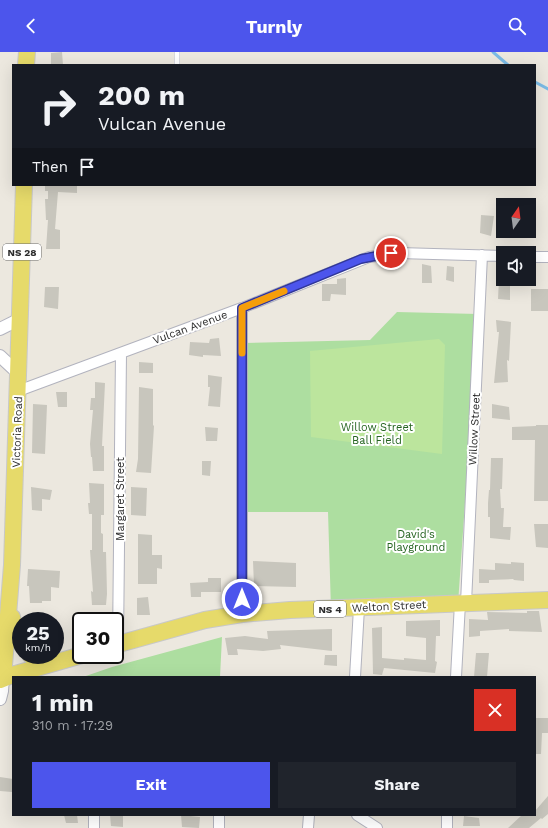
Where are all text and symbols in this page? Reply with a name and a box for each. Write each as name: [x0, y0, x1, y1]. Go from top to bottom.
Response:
icon: back: [20, 15, 42, 37]
icon: search: [506, 15, 528, 37]
text: Turnly: [246, 16, 302, 37]
text: 200 m: [98, 79, 185, 112]
icon: right: [32, 80, 84, 132]
text: Vulcan Avenue: [98, 113, 226, 134]
icon: arrive: [76, 156, 98, 178]
text: Then: [32, 158, 68, 176]
north arrow: [496, 198, 536, 238]
map controls: [496, 198, 536, 286]
pin: [374, 236, 408, 270]
icon: arrive: [380, 242, 402, 264]
road number: NS 28: [3, 244, 41, 260]
button: sound: [496, 246, 536, 286]
street label: Vulcan Avenue: [151, 308, 229, 347]
street label: Willow Street: [466, 392, 483, 466]
street label: Victoria Road: [10, 396, 25, 468]
park label: Willow Street Ball Field: [341, 421, 414, 447]
street label: Margaret Street: [114, 457, 127, 541]
park label: David's Playground: [387, 528, 445, 554]
position arrow: [221, 578, 263, 620]
street label: Welton Street: [351, 598, 427, 615]
road number: NS 4: [314, 601, 346, 617]
speed limit sign: 30: [72, 612, 124, 664]
text: 25: [26, 621, 50, 645]
text: km/h: [25, 642, 51, 653]
text: 1 min: [32, 689, 94, 717]
button: close: [474, 689, 516, 731]
text: 310 m · 17:29: [32, 718, 113, 733]
button: Exit: [32, 762, 270, 808]
button: Share: [278, 762, 516, 808]

